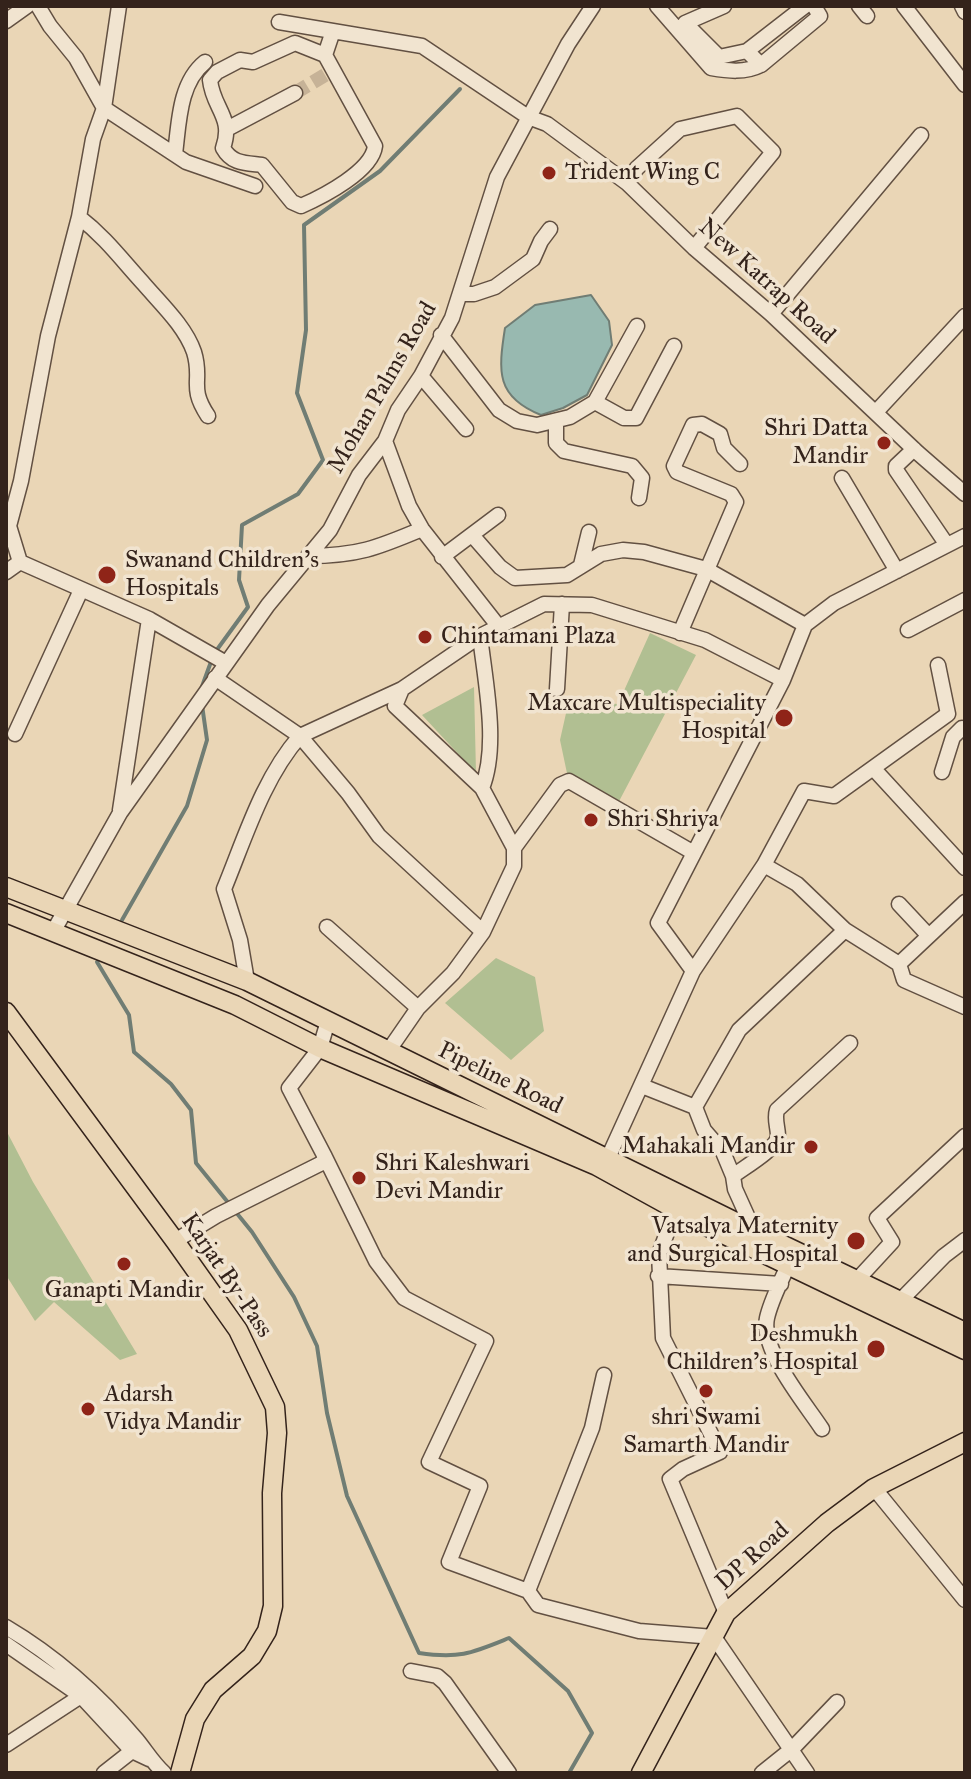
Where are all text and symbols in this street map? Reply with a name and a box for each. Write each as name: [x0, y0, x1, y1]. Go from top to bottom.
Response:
place label: Trident Wing C: [565, 159, 720, 187]
marker: Trident Wing C: [540, 164, 558, 182]
street label: New Katrap Road: [692, 213, 840, 351]
street label: Mohan Palms Road: [322, 297, 444, 479]
place label: Shri Datta Mandir: [764, 415, 868, 471]
marker: Shri Datta Mandir: [875, 434, 893, 452]
place label: Swanand Children's Hospitals: [125, 547, 319, 603]
marker: Swanand Children's Hospitals: [96, 564, 118, 586]
place label: Chintamani Plaza: [441, 623, 615, 651]
marker: Chintamani Plaza: [416, 628, 434, 646]
place label: Maxcare Multispeciality Hospital: [527, 690, 766, 746]
marker: Maxcare Multispeciality Hospital: [773, 707, 795, 729]
place label: Shri Shriya: [607, 806, 719, 834]
marker: Shri Shriya: [582, 811, 600, 829]
street label: Pipeline Road: [433, 1037, 567, 1121]
place label: Mahakali Mandir: [622, 1133, 795, 1161]
marker: Mahakali Mandir: [802, 1138, 820, 1156]
place label: Shri Kaleshwari Devi Mandir: [375, 1150, 530, 1206]
marker: Shri Kaleshwari Devi Mandir: [350, 1169, 368, 1187]
street label: Karjat By-Pass: [174, 1208, 278, 1344]
place label: Vatsalya Maternity and Surgical Hospital: [627, 1213, 838, 1269]
marker: Vatsalya Maternity and Surgical Hospital: [845, 1230, 867, 1252]
marker: Ganapti Mandir: [115, 1255, 133, 1273]
place label: Ganapti Mandir: [45, 1277, 203, 1305]
place label: Deshmukh Children's Hospital: [667, 1321, 858, 1377]
marker: Deshmukh Children's Hospital: [865, 1338, 887, 1360]
place label: Adarsh Vidya Mandir: [104, 1381, 241, 1437]
marker: shri Swami Samarth Mandir: [697, 1382, 715, 1400]
marker: Adarsh Vidya Mandir: [79, 1400, 97, 1418]
place label: shri Swami Samarth Mandir: [623, 1404, 789, 1460]
street label: DP Road: [710, 1517, 796, 1597]

